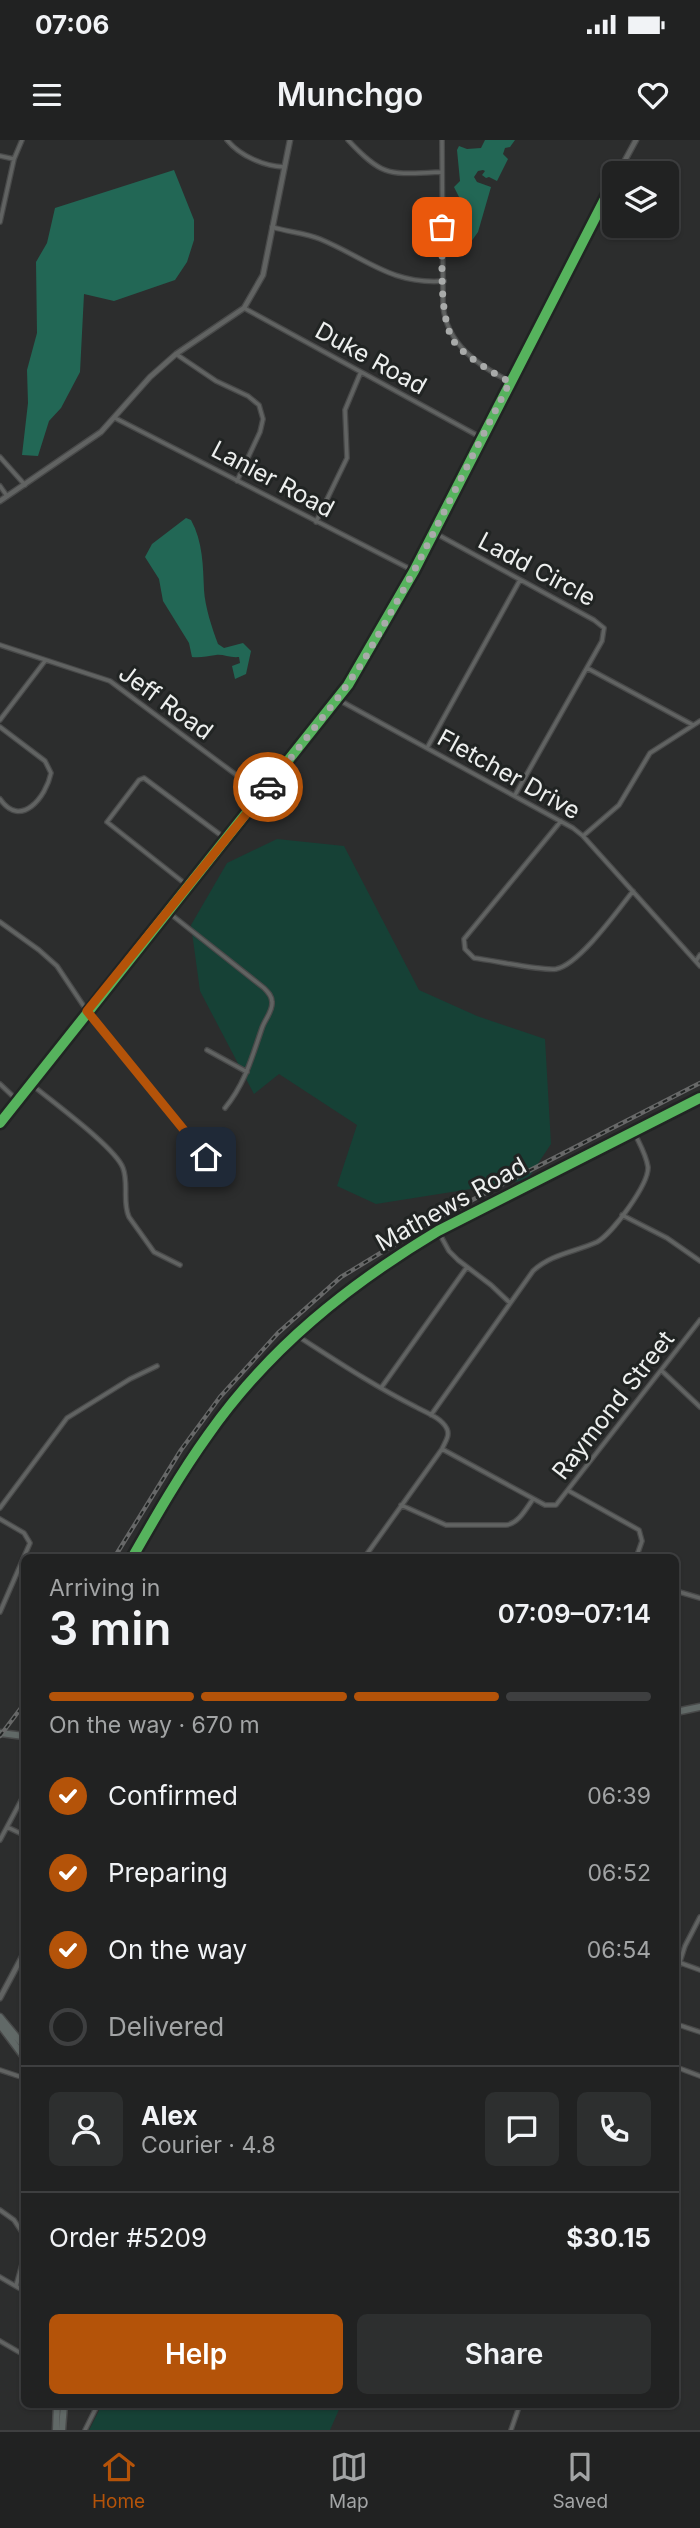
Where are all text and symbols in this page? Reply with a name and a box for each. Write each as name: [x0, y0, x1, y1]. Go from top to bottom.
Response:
text: 07:06: [35, 9, 109, 40]
text: Munchgo: [277, 75, 423, 114]
icon: menu: [28, 76, 66, 114]
icon: heart: [634, 76, 672, 114]
map controls: [602, 161, 679, 238]
button: layers: [602, 161, 679, 238]
pin: [412, 197, 472, 257]
icon: bag: [423, 208, 461, 246]
street label: Duke Road: [310, 316, 432, 400]
street label: Lanier Road: [207, 435, 339, 523]
street label: Ladd Circle: [473, 526, 601, 612]
street label: Jeff Road: [113, 658, 219, 746]
street label: Fletcher Drive: [433, 723, 585, 825]
courier: [233, 752, 303, 822]
icon: car: [249, 768, 287, 806]
pin: [176, 1127, 236, 1187]
icon: home: [187, 1138, 225, 1176]
street label: Mathews Road: [371, 1151, 531, 1257]
street label: Raymond Street: [546, 1325, 680, 1485]
text: Arriving in: [49, 1574, 160, 1602]
text: 07:09–07:14: [498, 1598, 651, 1629]
text: 3 min: [49, 1600, 171, 1656]
text: On the way · 670 m: [49, 1711, 260, 1739]
icon: check: [49, 1777, 87, 1815]
text: Confirmed: [108, 1780, 238, 1811]
text: 06:39: [587, 1782, 651, 1810]
icon: check: [49, 1854, 87, 1892]
text: Preparing: [108, 1857, 228, 1888]
text: 06:52: [588, 1859, 651, 1887]
icon: check: [49, 1931, 87, 1969]
text: On the way: [108, 1934, 247, 1965]
text: 06:54: [587, 1936, 651, 1964]
text: Delivered: [108, 2011, 224, 2042]
button: person: [49, 2092, 123, 2166]
button: chat: [485, 2092, 559, 2166]
button: phone: [577, 2092, 651, 2166]
text: Alex: [141, 2100, 198, 2131]
text: Courier · 4.8: [141, 2131, 276, 2159]
text: Order #5209: [49, 2222, 207, 2253]
text: $30.15: [566, 2222, 651, 2253]
button: Help: [49, 2314, 343, 2394]
button: Share: [357, 2314, 651, 2394]
tab: Home: [92, 2448, 145, 2513]
tab: Map: [329, 2448, 369, 2513]
tab: Saved: [552, 2448, 608, 2513]

